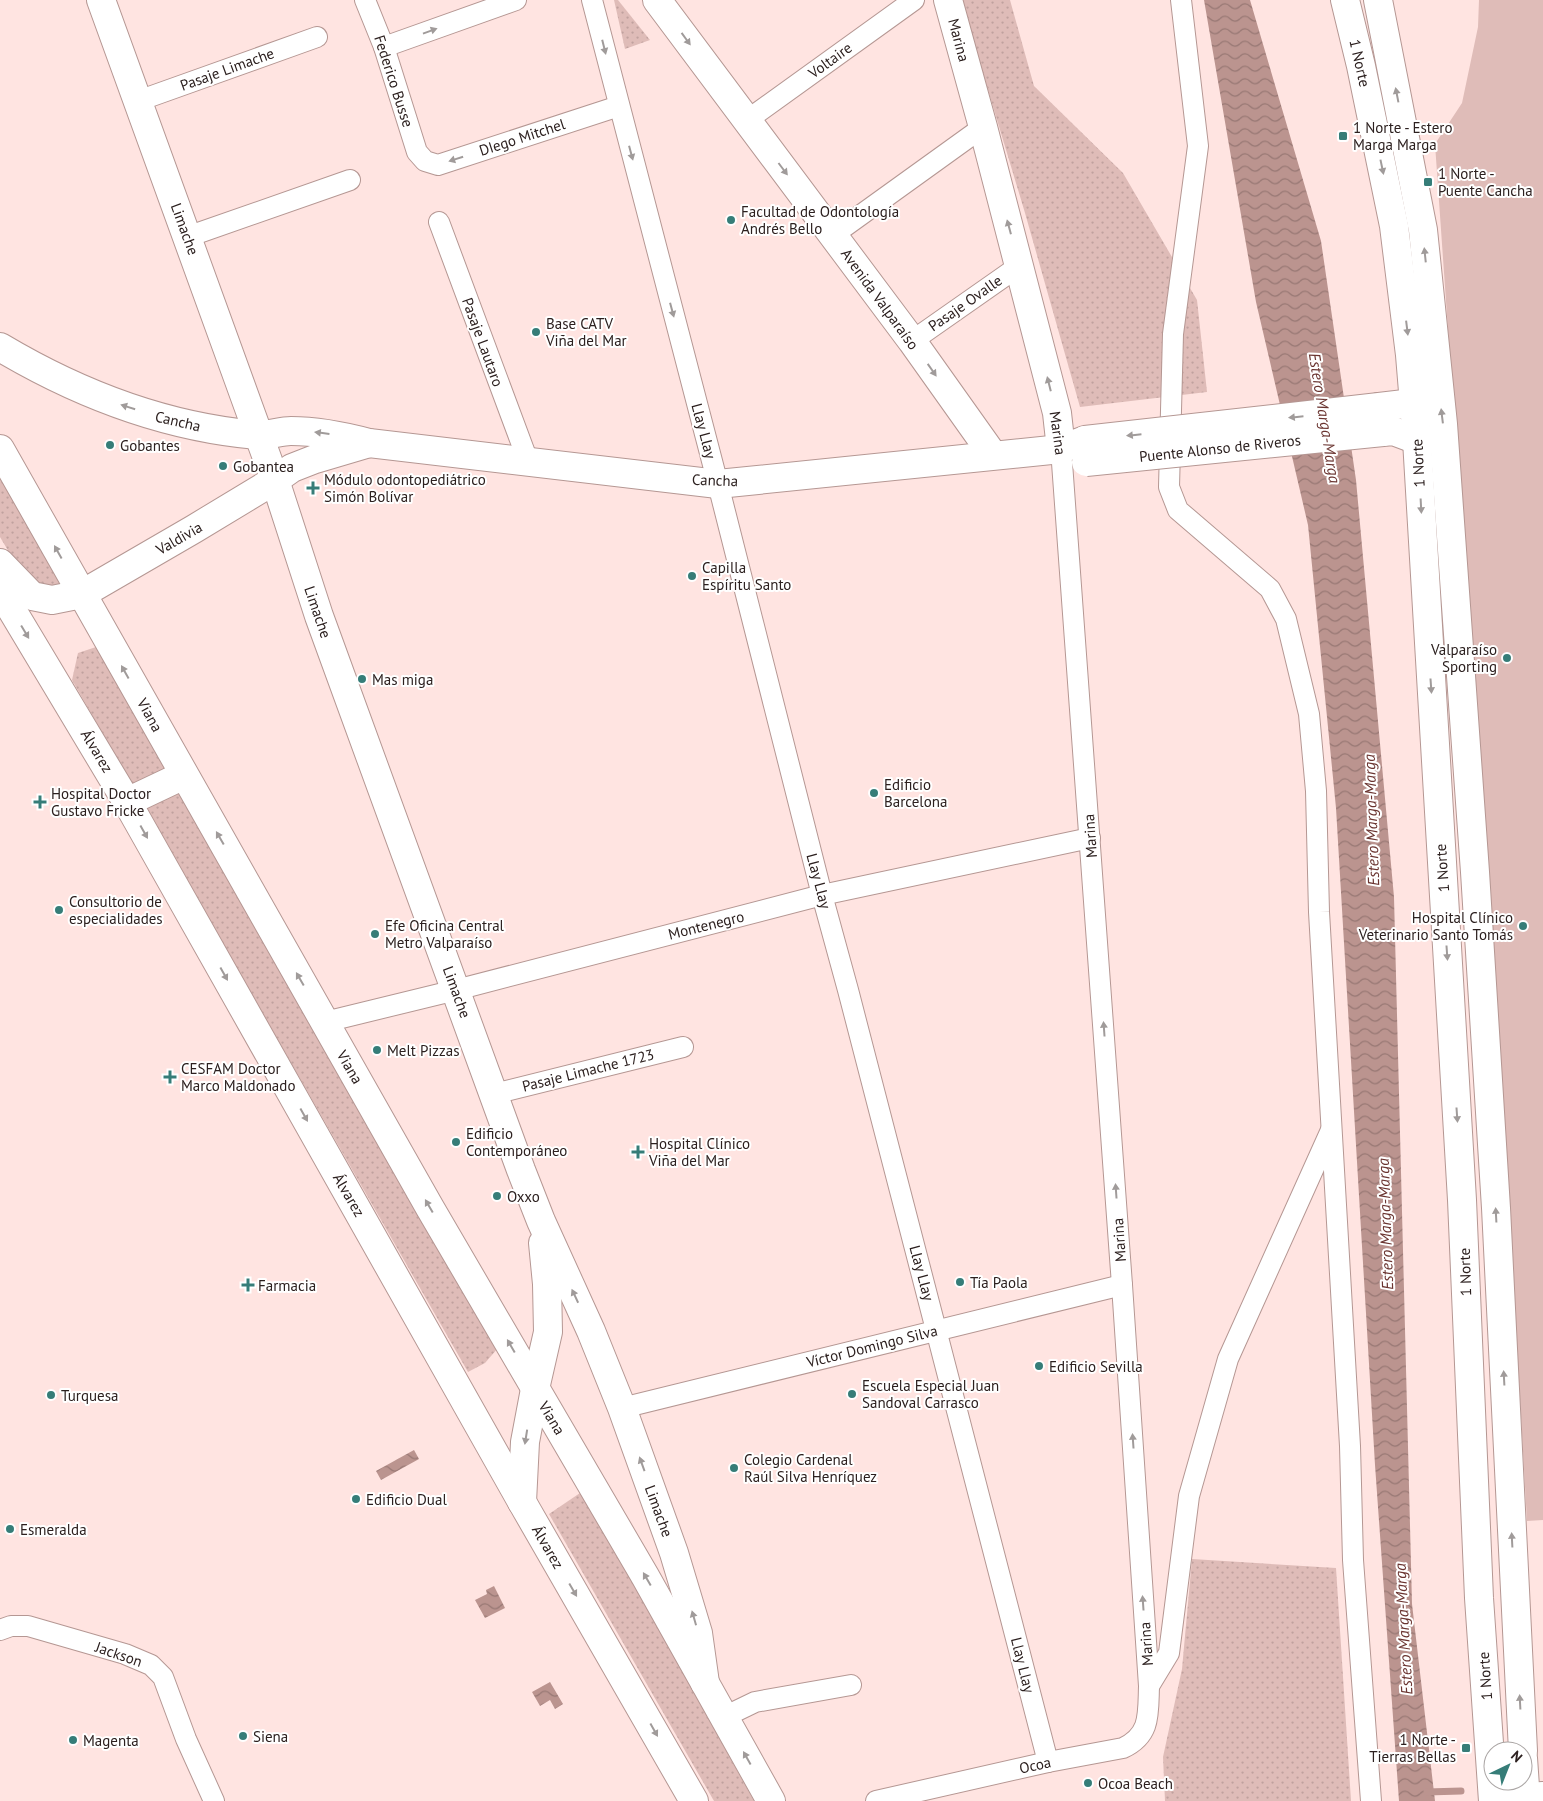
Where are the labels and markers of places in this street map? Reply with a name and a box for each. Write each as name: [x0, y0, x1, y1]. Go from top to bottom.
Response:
place label: 1 Norte - Estero Marga Marga: [1353, 118, 1452, 154]
marker: 1 Norte - Estero Marga Marga: [1337, 130, 1349, 142]
place label: 1 Norte - Puente Cancha: [1438, 164, 1533, 200]
marker: 1 Norte - Puente Cancha: [1422, 176, 1434, 188]
place label: Facultad de Odontología Andrés Bello: [741, 202, 899, 238]
marker: Facultad de Odontología Andrés Bello: [725, 214, 737, 226]
place label: Base CATV Viña del Mar: [545, 314, 627, 350]
marker: Base CATV Viña del Mar: [530, 326, 542, 338]
place label: Gobantes: [120, 436, 180, 455]
marker: Gobantes: [104, 439, 116, 451]
place label: Gobantea: [233, 457, 294, 476]
marker: Gobantea: [217, 460, 229, 472]
place label: Módulo odontopediátrico Simón Bolívar: [324, 470, 486, 506]
marker: Módulo odontopediátrico Simón Bolívar: [306, 481, 320, 495]
place label: Capilla Espíritu Santo: [702, 558, 791, 594]
marker: Capilla Espíritu Santo: [686, 570, 698, 582]
place label: Valparaíso Sporting: [1430, 640, 1497, 676]
marker: Valparaíso Sporting: [1501, 652, 1513, 664]
place label: Mas miga: [372, 670, 433, 689]
marker: Mas miga: [356, 673, 368, 685]
place label: Edificio Barcelona: [884, 775, 947, 811]
place label: Hospital Doctor Gustavo Fricke: [51, 784, 151, 820]
marker: Edificio Barcelona: [868, 787, 880, 799]
marker: Hospital Doctor Gustavo Fricke: [33, 795, 47, 809]
place label: Consultorio de especialidades: [69, 892, 163, 928]
marker: Consultorio de especialidades: [53, 904, 65, 916]
place label: Hospital Clínico Veterinario Santo Tomás: [1358, 908, 1513, 944]
place label: Efe Oficina Central Metro Valparaíso: [385, 916, 505, 952]
marker: Hospital Clínico Veterinario Santo Tomás: [1517, 920, 1529, 932]
marker: Efe Oficina Central Metro Valparaíso: [369, 928, 381, 940]
place label: Melt Pizzas: [387, 1041, 460, 1060]
marker: Melt Pizzas: [371, 1044, 383, 1056]
place label: CESFAM Doctor Marco Maldonado: [181, 1059, 295, 1095]
marker: CESFAM Doctor Marco Maldonado: [163, 1070, 177, 1084]
place label: Edificio Contemporáneo: [466, 1124, 567, 1160]
place label: Hospital Clínico Viña del Mar: [648, 1134, 750, 1170]
marker: Edificio Contemporáneo: [450, 1136, 462, 1148]
marker: Hospital Clínico Viña del Mar: [631, 1145, 645, 1159]
place label: Oxxo: [507, 1187, 540, 1206]
marker: Oxxo: [491, 1190, 503, 1202]
place label: Tía Paola: [970, 1273, 1028, 1292]
place label: Farmacia: [258, 1276, 316, 1295]
marker: Tía Paola: [954, 1276, 966, 1288]
marker: Farmacia: [242, 1279, 254, 1291]
place label: Edificio Sevilla: [1049, 1357, 1143, 1376]
marker: Edificio Sevilla: [1033, 1360, 1045, 1372]
place label: Escuela Especial Juan Sandoval Carrasco: [862, 1376, 999, 1412]
place label: Turquesa: [61, 1386, 118, 1405]
marker: Escuela Especial Juan Sandoval Carrasco: [846, 1388, 858, 1400]
marker: Turquesa: [45, 1389, 57, 1401]
place label: Colegio Cardenal Raúl Silva Henríquez: [744, 1450, 877, 1486]
marker: Colegio Cardenal Raúl Silva Henríquez: [728, 1462, 740, 1474]
place label: Edificio Dual: [366, 1490, 447, 1509]
marker: Edificio Dual: [350, 1493, 362, 1505]
place label: Esmeralda: [20, 1520, 87, 1539]
marker: Esmeralda: [4, 1523, 16, 1535]
place label: Siena: [253, 1727, 288, 1746]
marker: Siena: [237, 1730, 249, 1742]
place label: 1 Norte - Tierras Bellas: [1369, 1730, 1456, 1766]
place label: Magenta: [83, 1731, 139, 1750]
marker: Magenta: [67, 1734, 79, 1746]
marker: 1 Norte - Tierras Bellas: [1460, 1742, 1472, 1754]
place label: Ocoa Beach: [1098, 1774, 1173, 1793]
marker: Ocoa Beach: [1082, 1777, 1094, 1789]

